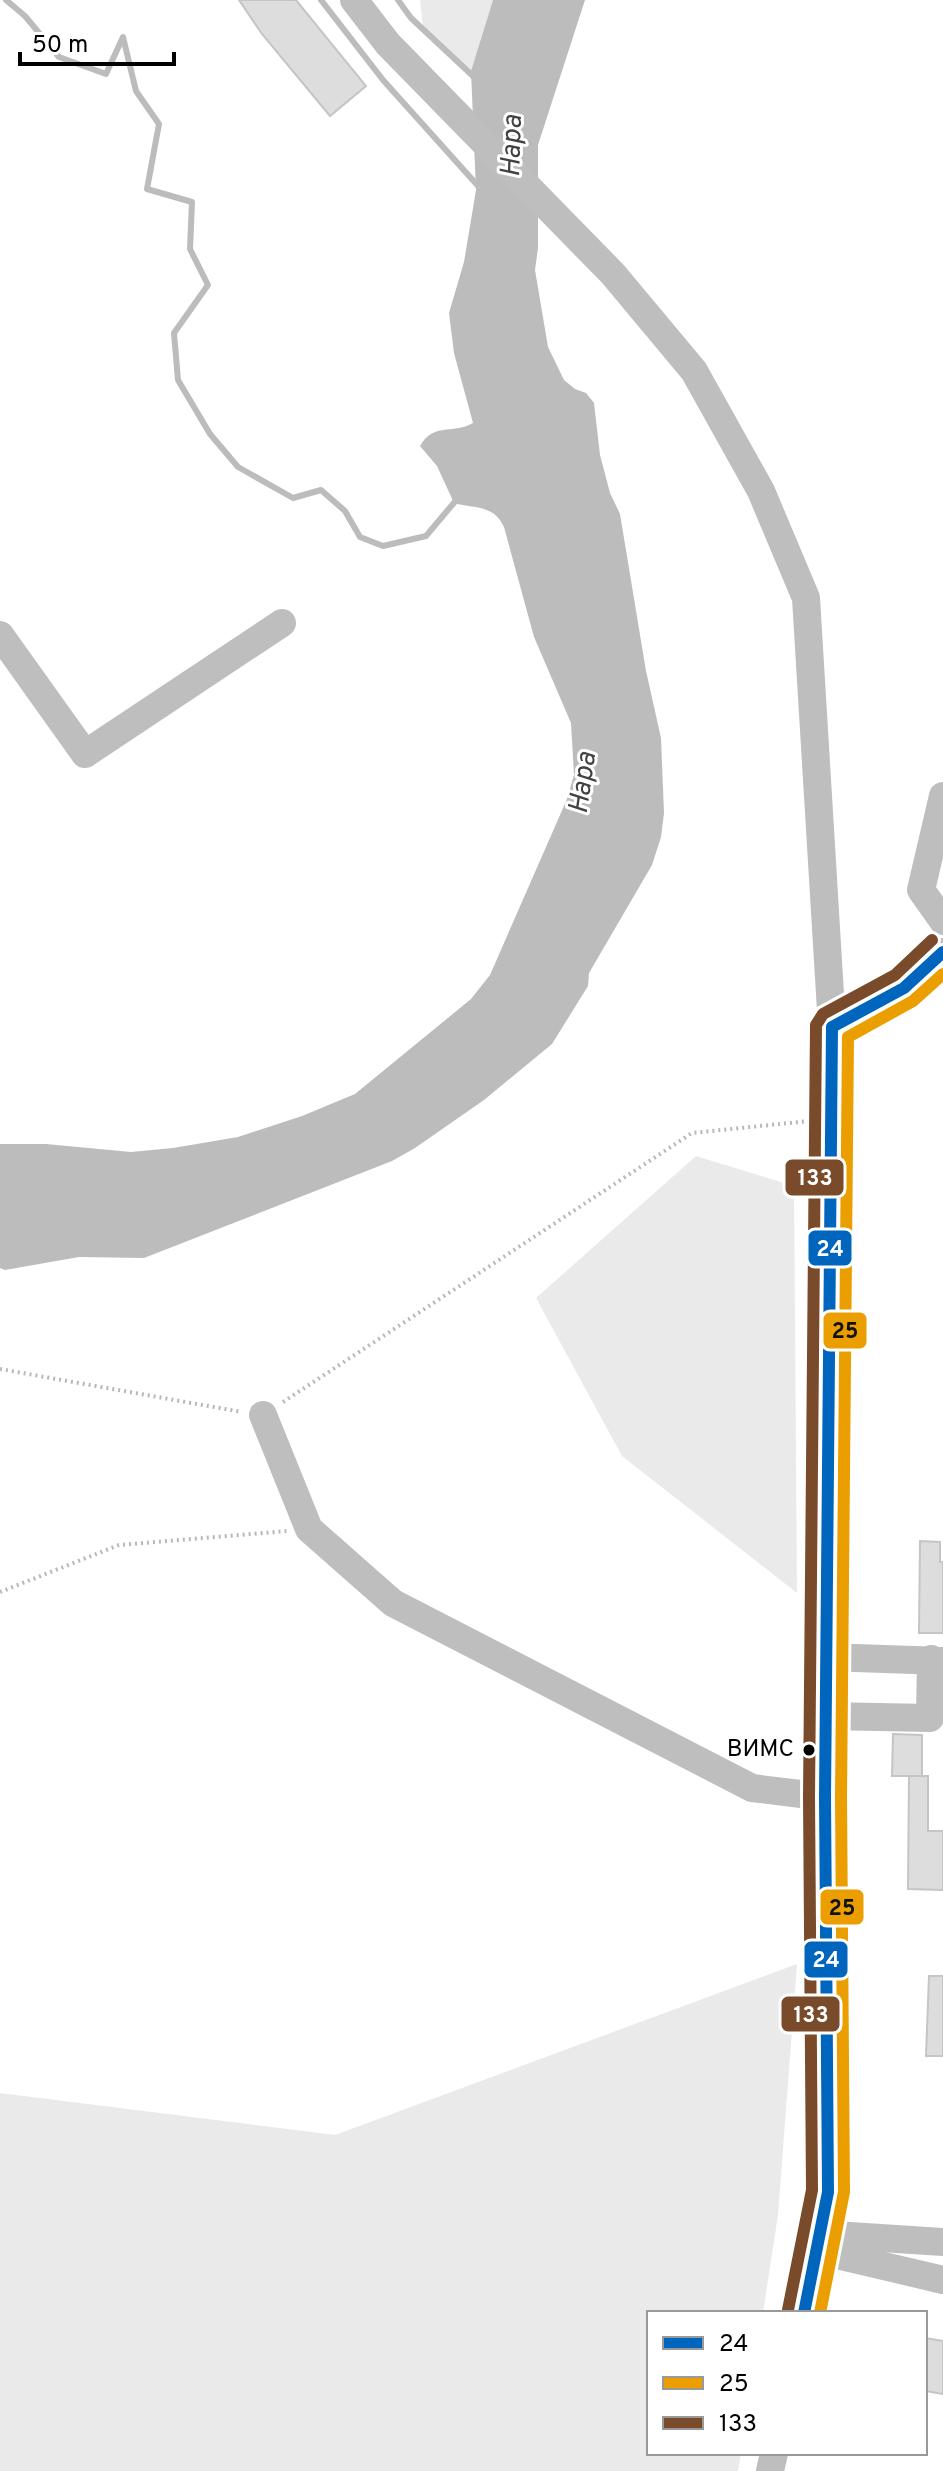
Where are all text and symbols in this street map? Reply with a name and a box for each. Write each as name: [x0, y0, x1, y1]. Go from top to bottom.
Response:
scale bar: [20, 16, 174, 66]
text: 50 m: [32, 31, 88, 61]
water label: Нара: [494, 114, 532, 178]
water label: Нара: [562, 749, 606, 816]
line badge: 133: [784, 1158, 845, 1197]
text: 133: [797, 1166, 833, 1193]
line badge: 24: [807, 1229, 853, 1267]
text: 24: [816, 1237, 844, 1264]
line badge: 25: [822, 1311, 868, 1350]
text: 25: [832, 1319, 858, 1346]
place label: ВИМС: [727, 1735, 794, 1765]
marker: ВИМС: [801, 1742, 817, 1758]
line badge: 25: [819, 1888, 865, 1926]
text: 25: [829, 1896, 855, 1923]
line badge: 24: [803, 1940, 849, 1979]
text: 24: [812, 1948, 840, 1975]
line badge: 133: [780, 1995, 841, 2033]
text: 133: [793, 2003, 829, 2030]
legend: [647, 2311, 927, 2455]
text: 24: [719, 2330, 748, 2360]
text: 25: [719, 2370, 749, 2400]
text: 133: [719, 2410, 757, 2440]

